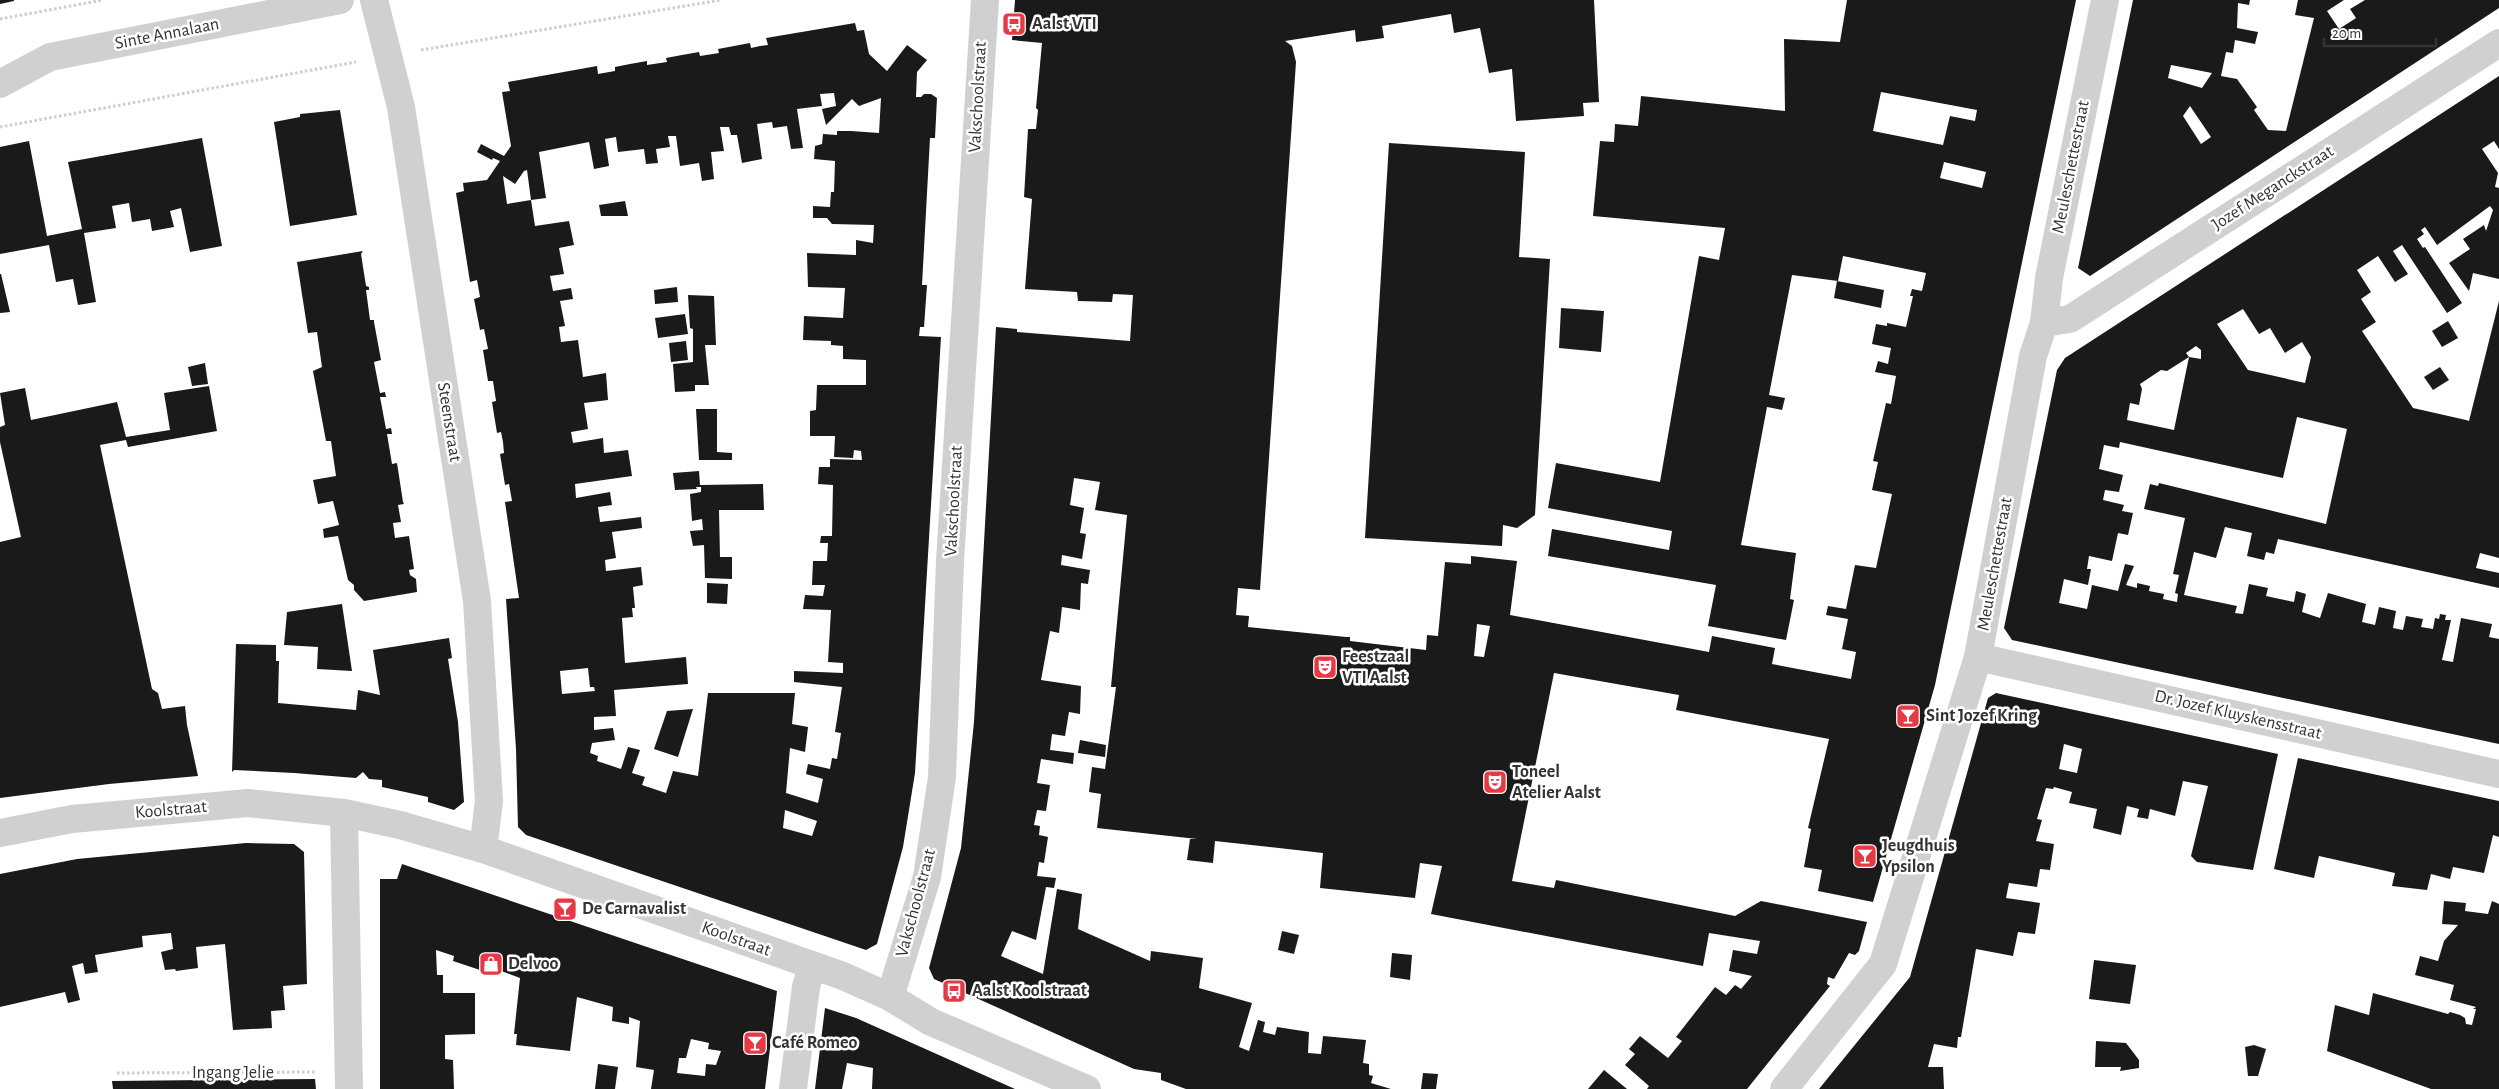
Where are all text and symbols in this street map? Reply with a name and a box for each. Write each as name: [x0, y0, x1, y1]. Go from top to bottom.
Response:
bus stop icon: Aalst VTI: [1001, 11, 1027, 37]
street label: Sinte Annalaan: [113, 15, 221, 53]
place label: Aalst VTI: [1032, 15, 1097, 33]
scale bar: [2324, 15, 2436, 47]
text: 20 m: [2332, 26, 2361, 41]
street label: Vakschoolstraat: [966, 41, 990, 153]
street label: Meuleschettestraat: [2049, 99, 2093, 235]
street label: Jozef Meganckstraat: [2209, 142, 2337, 234]
street label: Steenstraat: [434, 381, 464, 463]
street label: Vakschoolstraat: [942, 445, 966, 557]
street label: Meuleschettestraat: [1974, 496, 2016, 632]
place label: Feestzaal VTI Aalst: [1342, 648, 1409, 687]
theatre icon: Feestzaal VTI Aalst: [1312, 654, 1338, 680]
street label: Dr. Jozef Kluyskensstraat: [2153, 687, 2324, 743]
bar icon: Sint Jozef Kring: [1895, 703, 1921, 729]
place label: Sint Jozef Kring: [1926, 707, 2038, 725]
place label: Toneel Atelier Aalst: [1512, 763, 1601, 802]
theatre icon: Toneel Atelier Aalst: [1482, 769, 1508, 795]
street label: Koolstraat: [134, 798, 208, 822]
place label: Jeugdhuis Ypsilon: [1882, 837, 1955, 876]
bar icon: Jeugdhuis Ypsilon: [1852, 843, 1878, 869]
street label: Vakschoolstraat: [893, 847, 939, 959]
bar icon: De Carnavalist: [552, 896, 578, 922]
place label: De Carnavalist: [582, 900, 686, 918]
street label: Koolstraat: [699, 918, 773, 960]
shop icon: Delvoo: [478, 951, 504, 977]
place label: Delvoo: [508, 955, 559, 973]
bus stop icon: Aalst Koolstraat: [941, 978, 967, 1004]
place label: Aalst Koolstraat: [972, 982, 1087, 1000]
bar icon: Café Romeo: [742, 1030, 768, 1056]
place label: Café Romeo: [772, 1034, 858, 1052]
street label: Ingang Jelie: [192, 1064, 274, 1082]

